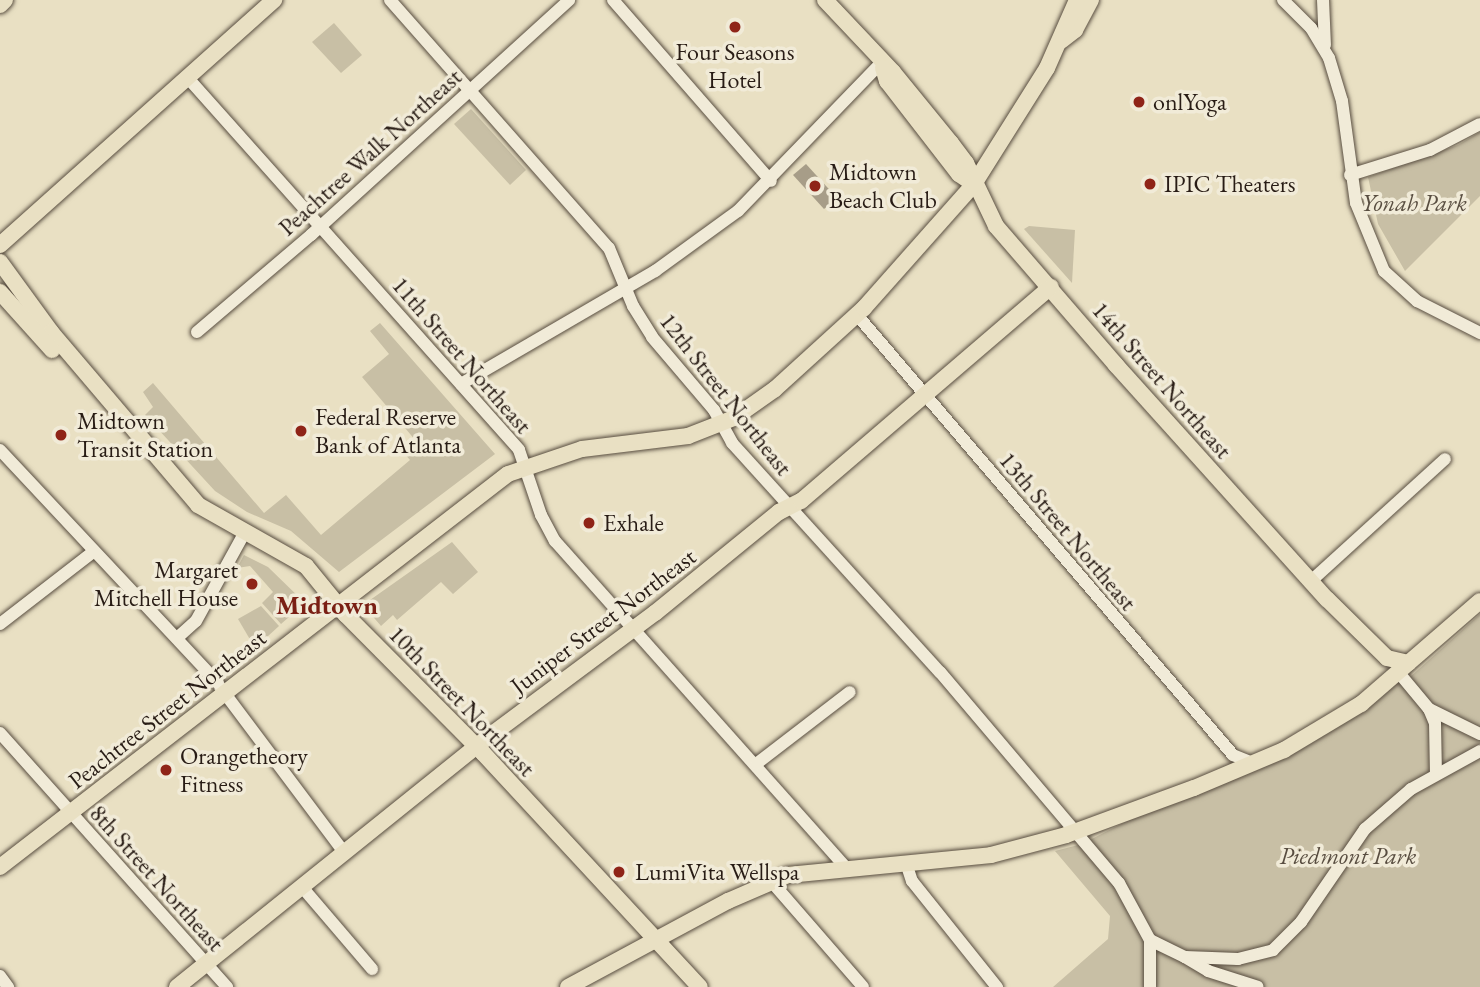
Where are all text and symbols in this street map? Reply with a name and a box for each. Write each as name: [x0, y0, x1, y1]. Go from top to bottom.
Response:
marker: Four Seasons Hotel: [727, 19, 743, 35]
place label: Four Seasons Hotel: [675, 38, 795, 94]
street label: Peachtree Walk Northeast: [273, 62, 467, 242]
place label: onlYoga: [1153, 88, 1227, 116]
marker: onlYoga: [1131, 94, 1147, 110]
place label: Midtown Beach Club: [829, 158, 937, 214]
place label: IPIC Theaters: [1164, 170, 1295, 198]
marker: IPIC Theaters: [1142, 176, 1158, 192]
marker: Midtown Beach Club: [807, 178, 823, 194]
park label: Yonah Park: [1361, 189, 1467, 217]
street label: 11th Street Northeast: [386, 271, 538, 439]
street label: 14th Street Northeast: [1086, 296, 1238, 464]
street label: 12th Street Northeast: [654, 307, 798, 481]
place label: Federal Reserve Bank of Atlanta: [315, 403, 461, 459]
place label: Midtown Transit Station: [77, 407, 213, 463]
marker: Federal Reserve Bank of Atlanta: [293, 423, 309, 439]
marker: Midtown Transit Station: [51, 425, 71, 445]
street label: 13th Street Northeast: [993, 446, 1143, 616]
place label: Exhale: [603, 509, 664, 537]
marker: Exhale: [581, 515, 597, 531]
street label: Juniper Street Northeast: [505, 542, 701, 700]
place label: Margaret Mitchell House: [94, 556, 238, 612]
marker: Margaret Mitchell House: [244, 576, 260, 592]
district label: Midtown: [276, 590, 378, 622]
street label: 10th Street Northeast: [383, 620, 541, 782]
street label: Peachtree Street Northeast: [63, 623, 271, 795]
place label: Orangetheory Fitness: [180, 742, 308, 798]
marker: Orangetheory Fitness: [158, 762, 174, 778]
street label: 8th Street Northeast: [84, 799, 230, 957]
park label: Piedmont Park: [1279, 842, 1417, 870]
place label: LumiVita Wellspa: [635, 858, 799, 886]
marker: LumiVita Wellspa: [609, 862, 629, 882]

